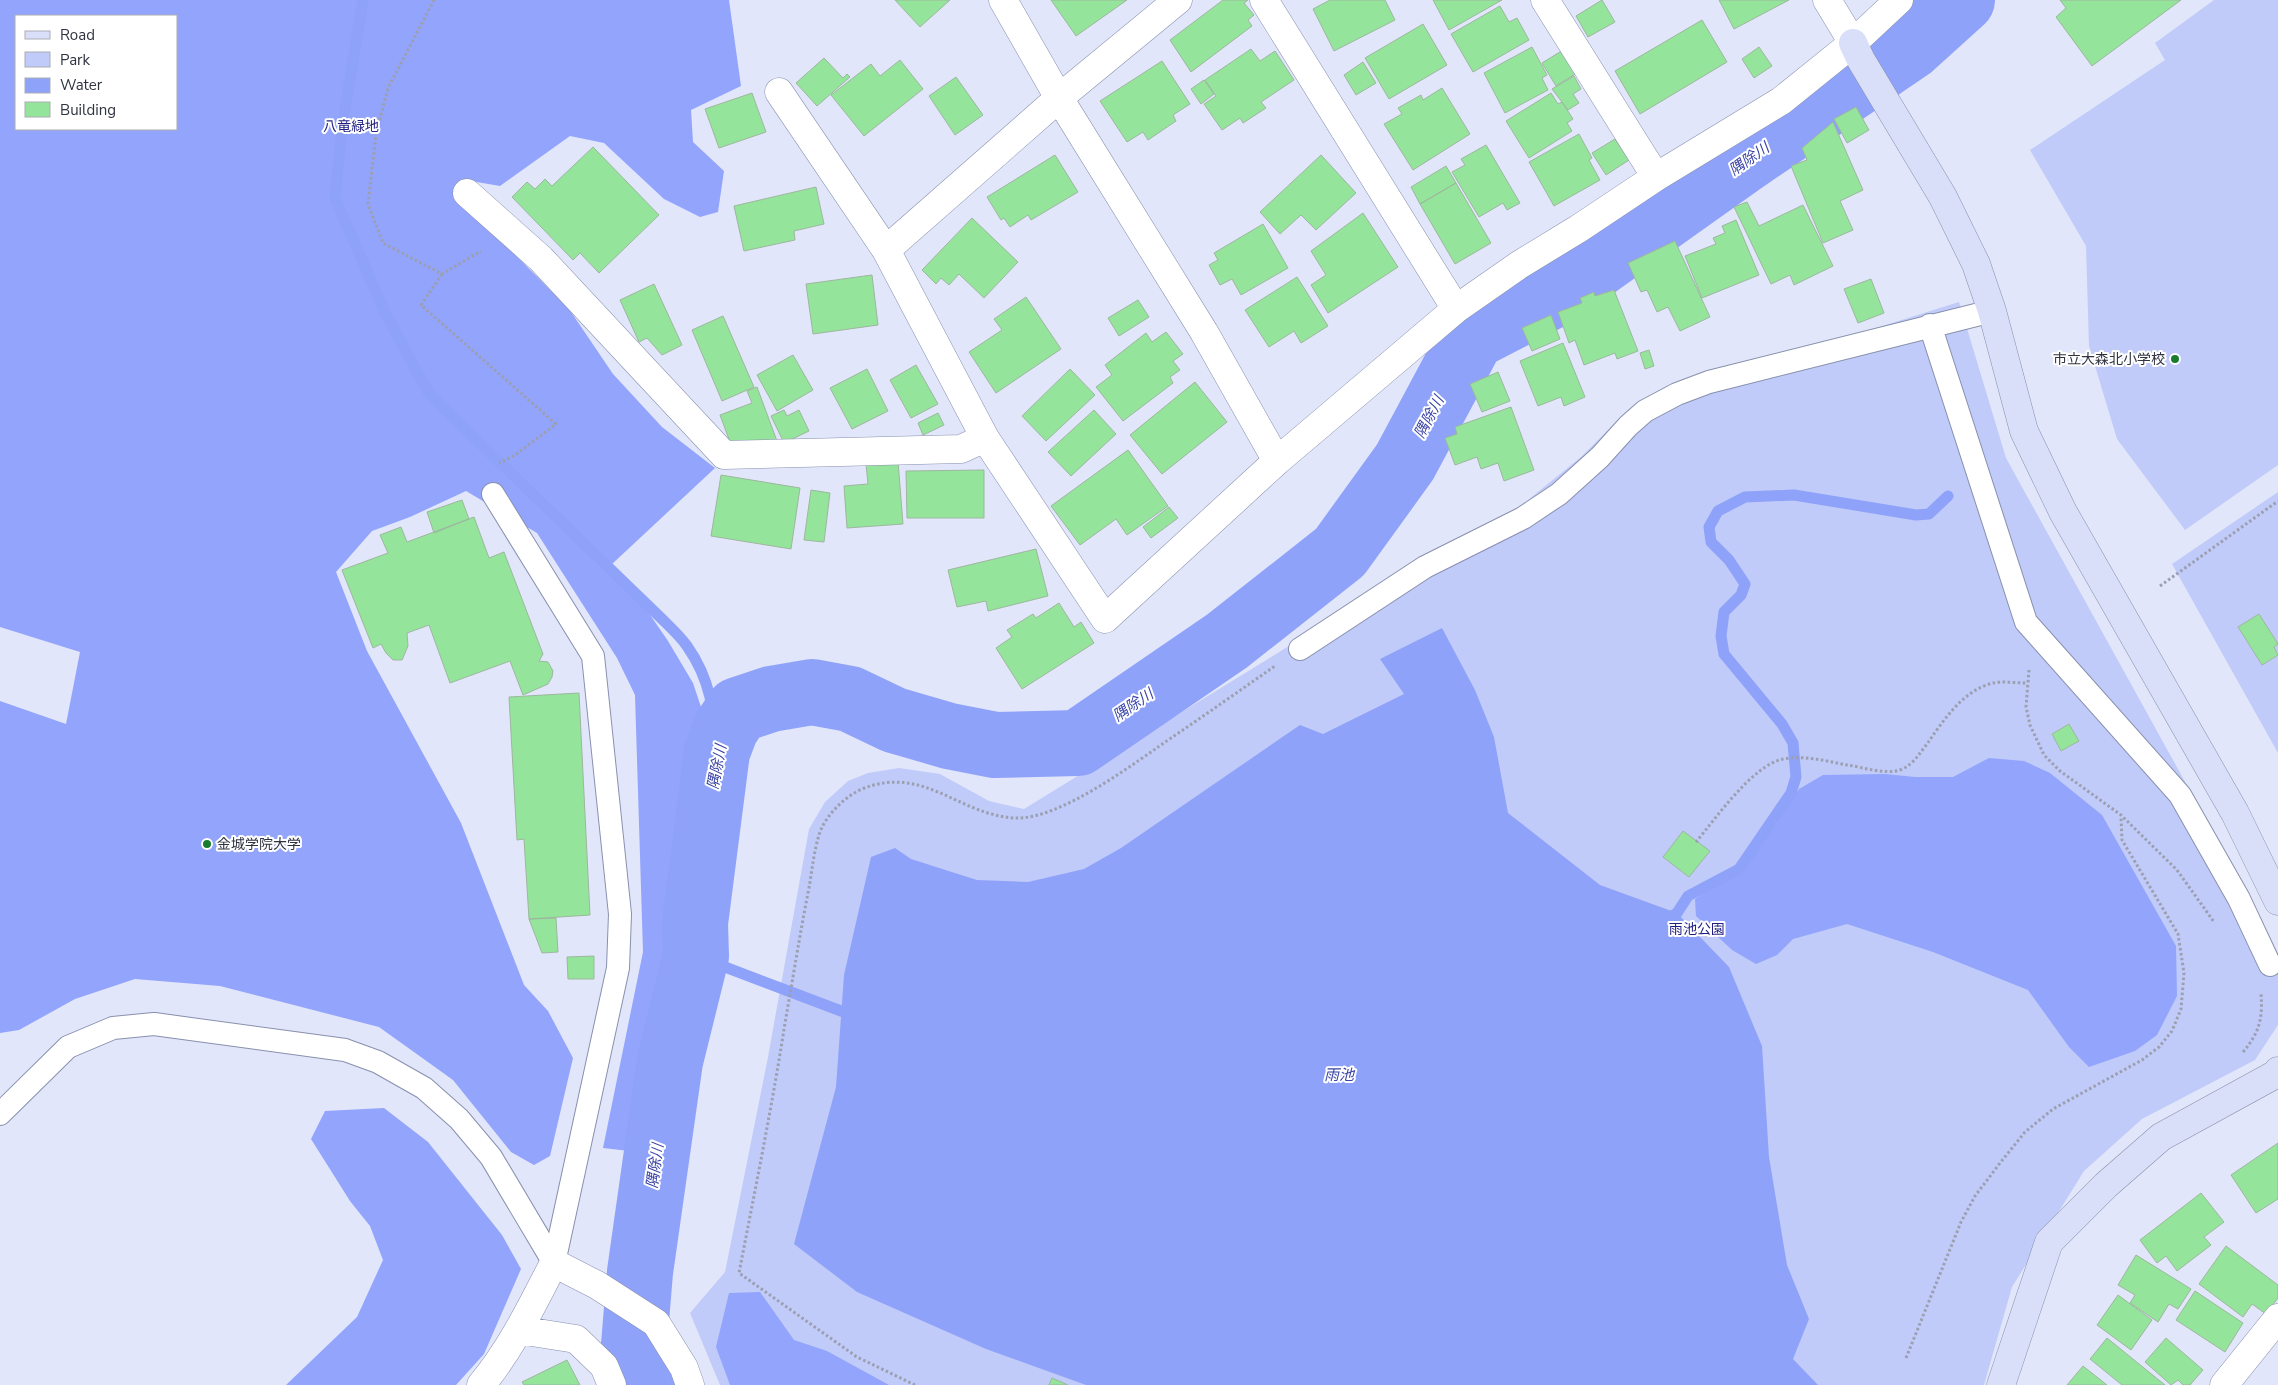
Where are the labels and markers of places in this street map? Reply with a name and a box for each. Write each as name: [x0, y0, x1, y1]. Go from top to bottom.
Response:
place label: 市立大森北小学校: [2053, 350, 2165, 369]
marker: 市立大森北小学校: [2169, 353, 2181, 365]
place label: 金城学院大学: [217, 835, 301, 854]
marker: 金城学院大学: [201, 838, 213, 850]

